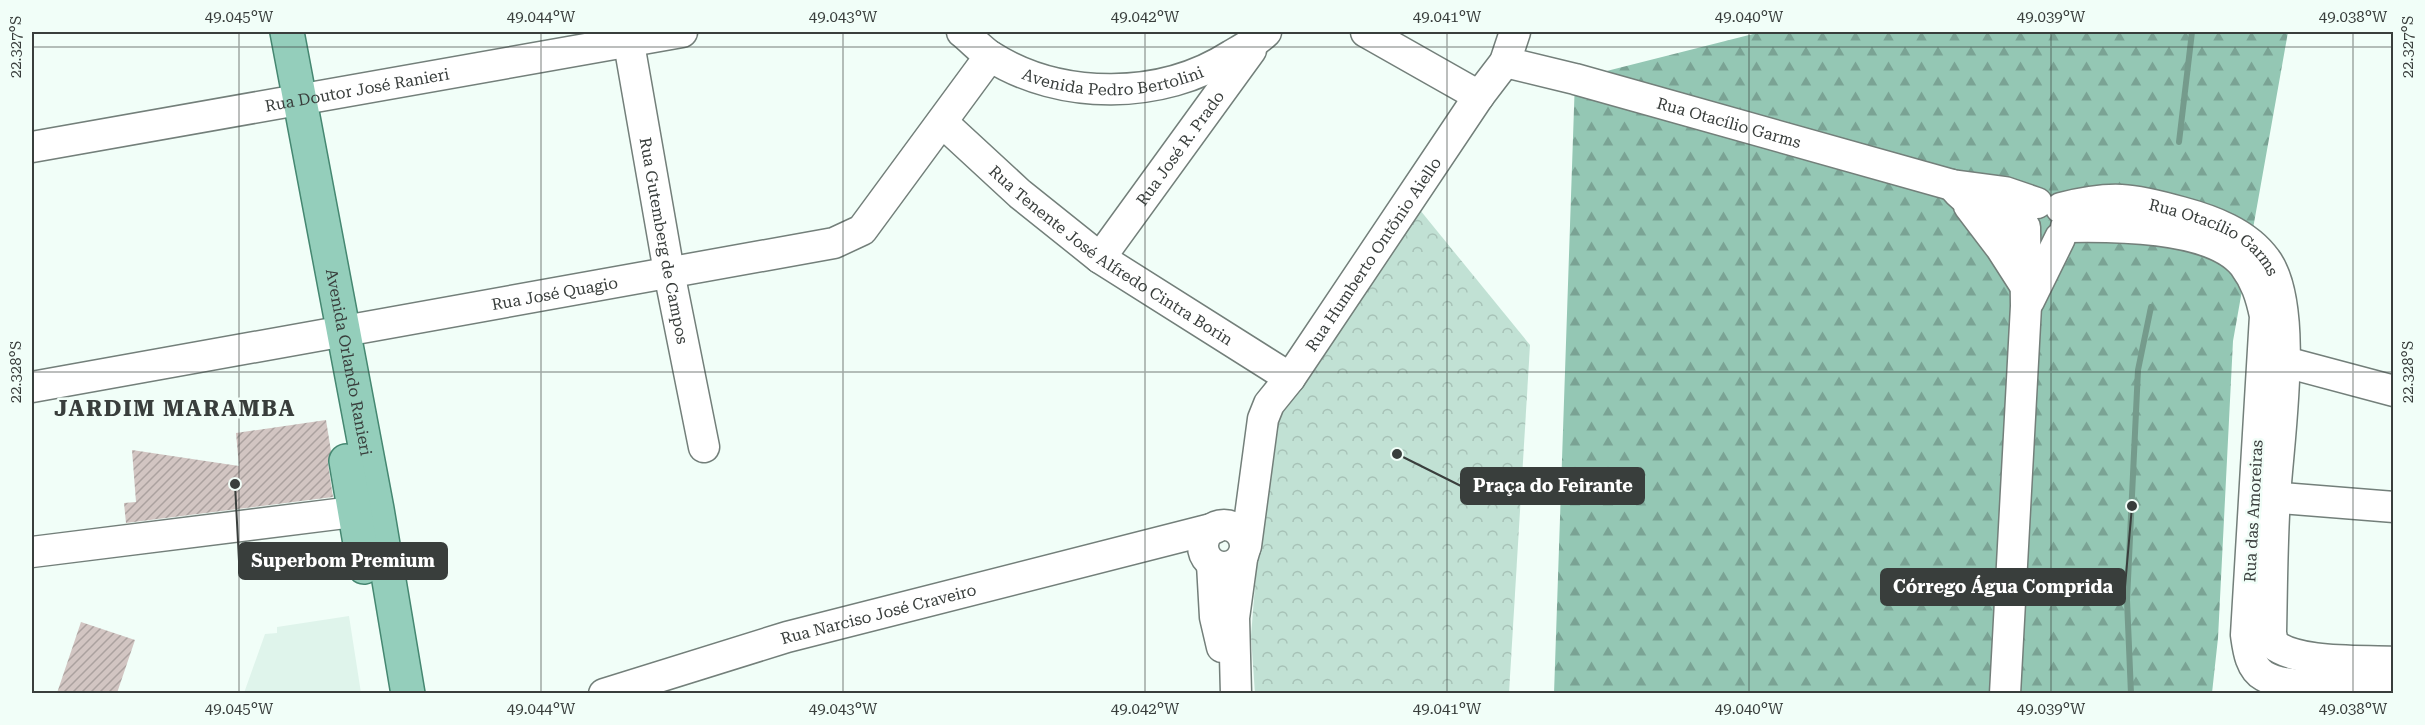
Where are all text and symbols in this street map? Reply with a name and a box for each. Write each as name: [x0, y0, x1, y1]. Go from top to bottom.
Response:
text: 49.045°W: [205, 8, 274, 26]
text: 49.044°W: [507, 8, 576, 26]
text: 49.043°W: [809, 8, 878, 26]
text: 49.042°W: [1111, 8, 1180, 26]
text: 49.041°W: [1413, 8, 1482, 26]
text: 49.040°W: [1715, 8, 1784, 26]
text: 49.039°W: [2017, 8, 2086, 26]
text: 49.038°W: [2319, 8, 2388, 26]
text: 22.327°S: [7, 16, 25, 78]
text: 22.327°S: [2399, 16, 2417, 78]
street label: Avenida Pedro Bertolini: [1022, 58, 1206, 78]
text: Avenida Pedro Bertolini: [1020, 62, 1206, 99]
street label: Rua Doutor José Ranieri: [263, 64, 451, 116]
street label: Rua José R. Prado: [1132, 87, 1228, 209]
street label: Rua Otacílio Garms: [1655, 93, 1803, 152]
street label: Rua Gutemberg de Campos: [636, 136, 692, 346]
street label: Rua Humberto Ontõnio Aiello: [1302, 154, 1445, 355]
street label: Rua Tenente José Alfredo Cintra Borin: [985, 161, 1236, 349]
street label: Rua Otacílio Garms: [2147, 195, 2282, 279]
street label: Avenida Orlando Ranieri: [322, 267, 376, 457]
street label: Rua José Quagio: [490, 273, 620, 314]
text: 22.328°S: [7, 341, 25, 403]
text: 22.328°S: [2399, 341, 2417, 403]
district label: JARDIM MARAMBA: [54, 396, 296, 421]
street label: Rua das Amoreiras: [2240, 439, 2267, 583]
callout: Praça do Feirante: [1461, 468, 1644, 504]
text: Praça do Feirante: [1473, 475, 1633, 496]
callout: Superbom Premium: [239, 543, 447, 579]
text: Superbom Premium: [251, 550, 435, 571]
callout: Córrego Água Comprida: [1881, 569, 2125, 605]
text: Córrego Água Comprida: [1893, 575, 2114, 597]
street label: Rua Narciso José Craveiro: [778, 580, 979, 648]
text: 49.045°W: [205, 700, 274, 718]
text: 49.044°W: [507, 700, 576, 718]
text: 49.043°W: [809, 700, 878, 718]
text: 49.042°W: [1111, 700, 1180, 718]
text: 49.041°W: [1413, 700, 1482, 718]
text: 49.040°W: [1715, 700, 1784, 718]
text: 49.039°W: [2017, 700, 2086, 718]
text: 49.038°W: [2319, 700, 2388, 718]

